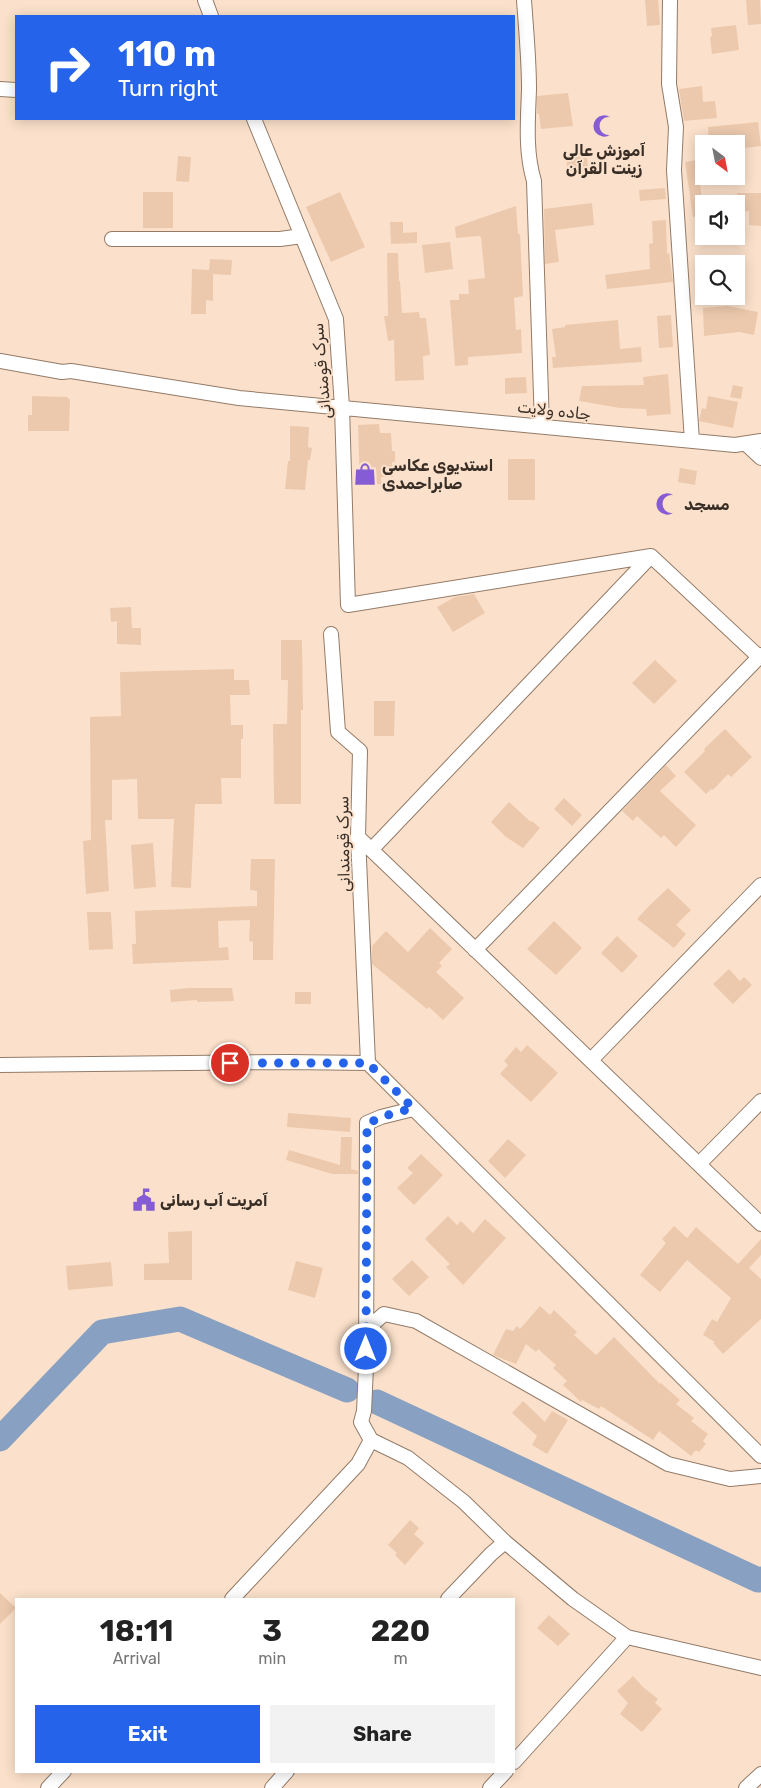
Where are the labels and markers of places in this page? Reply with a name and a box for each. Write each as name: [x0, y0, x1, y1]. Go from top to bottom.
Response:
mosque icon: آموزش عالی زینت القرآن: [591, 113, 617, 139]
place label: آموزش عالی زینت القرآن: [563, 141, 645, 178]
place label: استدیوی عکاسی صابراحمدی: [382, 456, 493, 493]
shop icon: استدیوی عکاسی صابراحمدی: [352, 461, 378, 487]
mosque icon: مسجد: [654, 491, 680, 517]
place label: مسجد: [684, 495, 730, 514]
pin: [209, 1042, 251, 1084]
public building icon: آمریت آب رسانی: [131, 1187, 157, 1213]
place label: آمریت آب رسانی: [160, 1191, 268, 1210]

